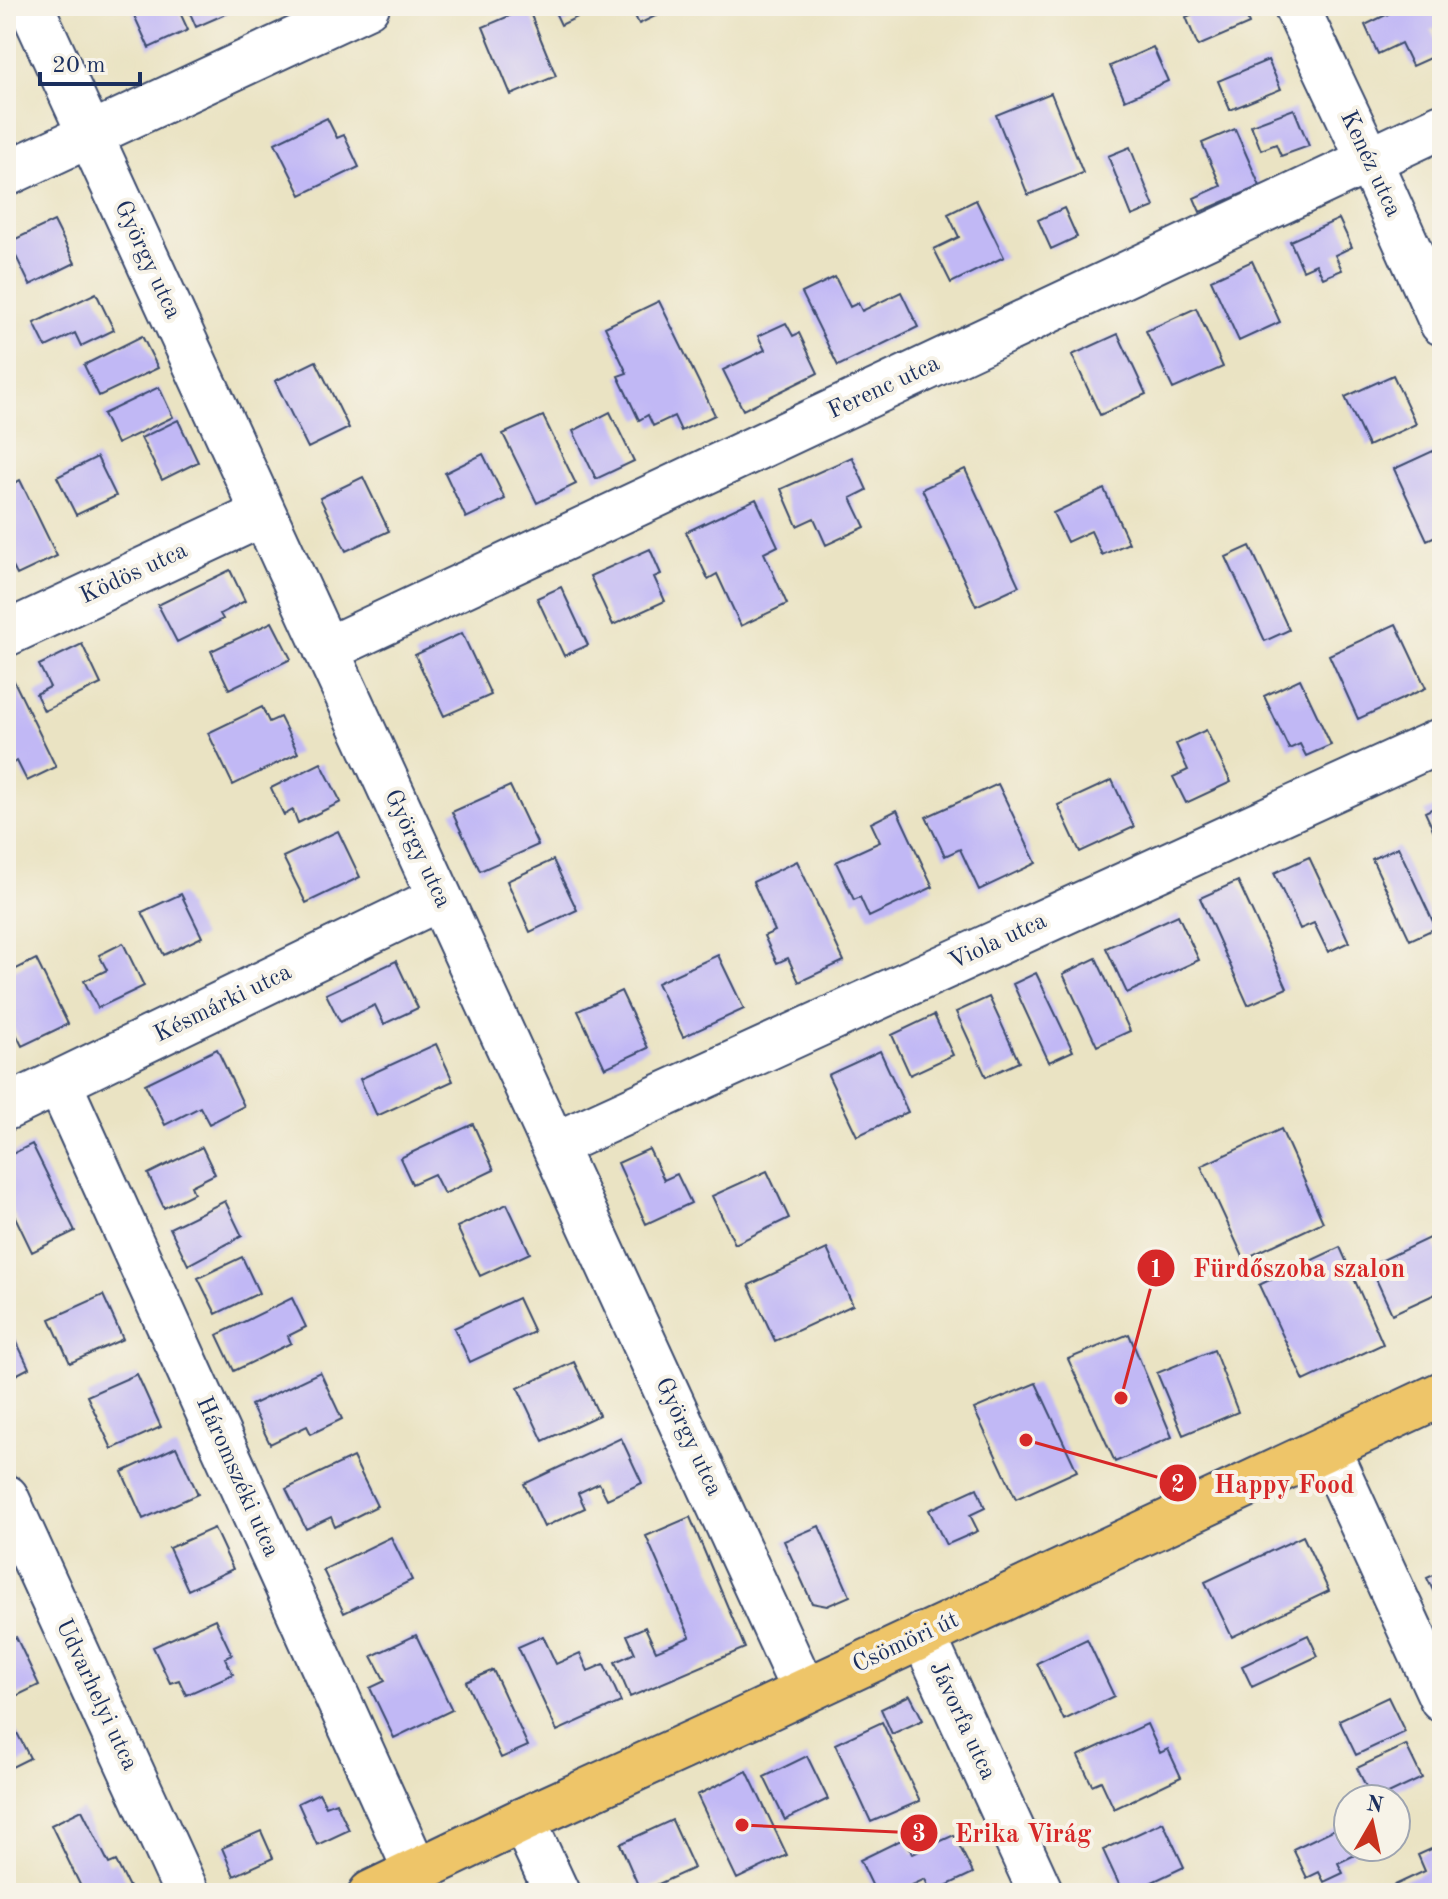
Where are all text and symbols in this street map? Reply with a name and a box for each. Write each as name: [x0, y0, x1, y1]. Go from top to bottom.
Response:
scale bar: [40, 36, 140, 86]
text: 20 m: [52, 54, 106, 78]
street label: Kenéz utca: [1335, 107, 1405, 221]
street label: György utca: [109, 197, 185, 323]
street label: Ferenc utca: [825, 352, 944, 424]
street label: Ködös utca: [77, 539, 191, 609]
street label: György utca: [379, 786, 455, 912]
street label: Viola utca: [946, 909, 1051, 975]
street label: Késmárki utca: [151, 960, 296, 1048]
callout: Fürdőszoba szalon: [1136, 1243, 1421, 1293]
text: Fürdőszoba szalon: [1193, 1257, 1405, 1283]
text: 1: [1149, 1259, 1163, 1283]
street label: György utca: [650, 1374, 726, 1500]
street label: Háromszéki utca: [191, 1393, 283, 1561]
callout: Happy Food: [1158, 1458, 1370, 1508]
text: Happy Food: [1214, 1473, 1354, 1499]
text: 2: [1171, 1474, 1185, 1498]
street label: Csömöri út: [849, 1608, 963, 1678]
street label: Udvarhelyi utca: [51, 1616, 142, 1774]
street label: Jávorfa utca: [924, 1658, 1000, 1784]
north arrow: [1332, 1783, 1412, 1863]
text: N: [1365, 1793, 1385, 1817]
callout: Erika Virág: [899, 1808, 1108, 1858]
text: Erika Virág: [955, 1822, 1092, 1848]
text: 3: [912, 1823, 926, 1847]

